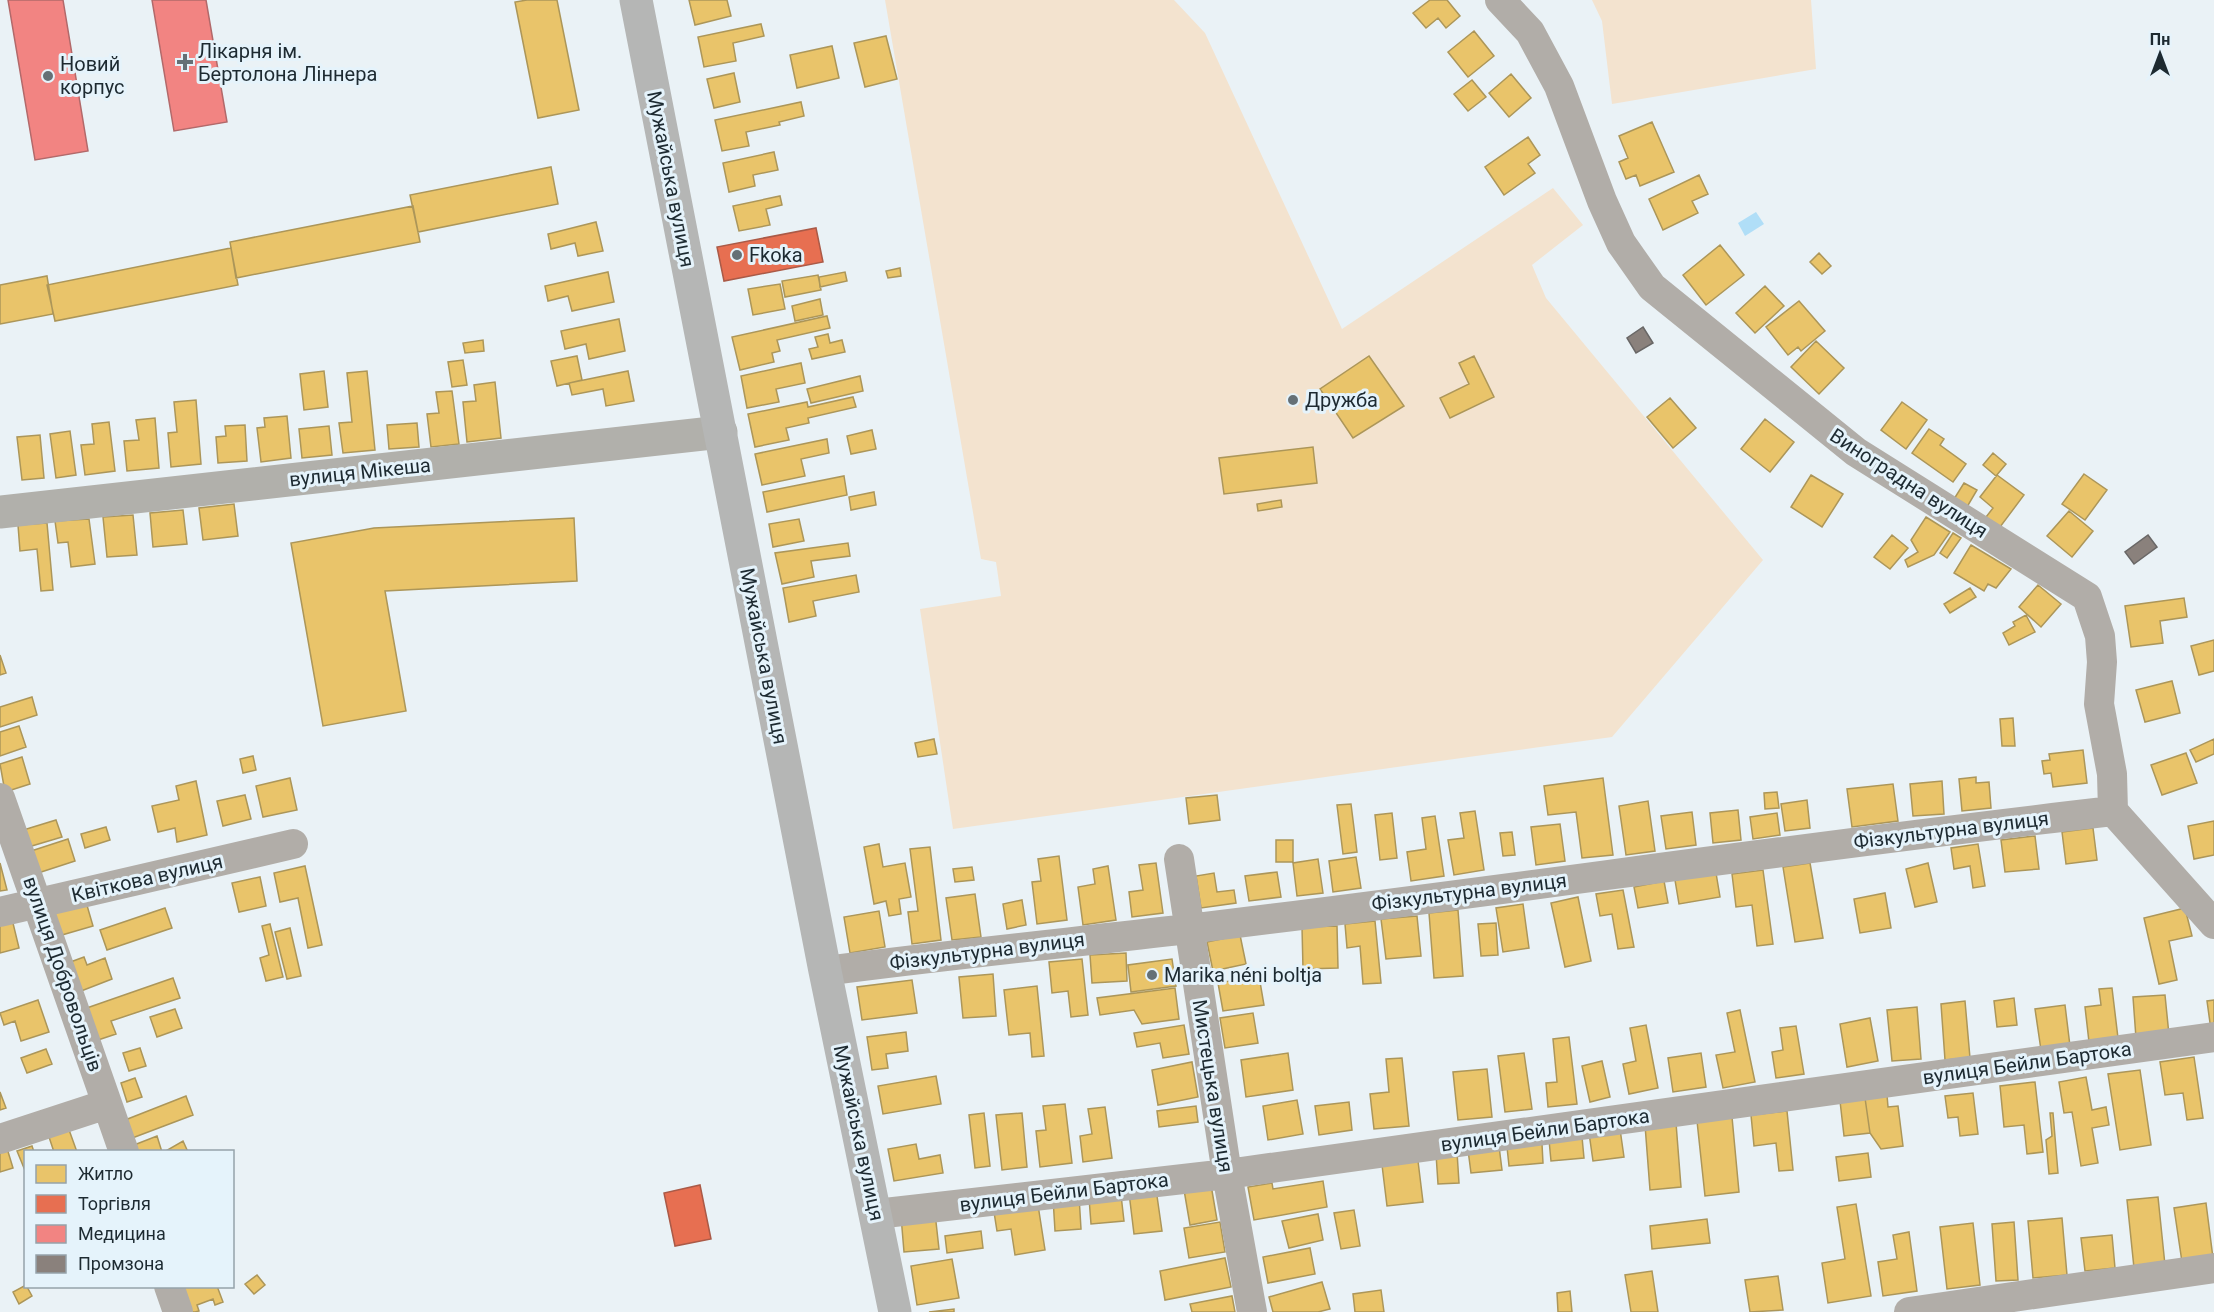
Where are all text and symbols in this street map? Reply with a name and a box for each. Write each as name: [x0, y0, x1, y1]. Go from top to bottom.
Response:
north arrow: [2130, 24, 2190, 84]
text: Пн: [2150, 30, 2170, 49]
place label: Лікарня ім. Бертолона Ліннера: [198, 39, 377, 86]
place label: Новий корпус: [60, 52, 125, 99]
marker: Лікарня ім. Бертолона Ліннера: [176, 53, 194, 71]
marker: Новий корпус: [41, 69, 55, 83]
street label: Мужайська вулиця: [642, 89, 700, 269]
place label: Fkoka: [749, 243, 803, 267]
marker: Fkoka: [730, 248, 744, 262]
place label: Дружба: [1305, 388, 1378, 412]
marker: Дружба: [1286, 393, 1300, 407]
street label: Виноградна вулиця: [1826, 423, 1992, 543]
street label: вулиця Мікеша: [288, 453, 432, 491]
street label: Мужайська вулиця: [735, 566, 793, 746]
street label: Фізкультурна вулиця: [1852, 806, 2050, 854]
street label: Квіткова вулиця: [69, 849, 225, 907]
street label: Фізкультурна вулиця: [1370, 868, 1568, 916]
street label: вулиця Добровольців: [18, 873, 108, 1075]
street label: Фізкультурна вулиця: [888, 927, 1086, 975]
place label: Marika néni boltja: [1164, 963, 1322, 987]
marker: Marika néni boltja: [1145, 968, 1159, 982]
street label: Мистецька вулиця: [1187, 998, 1239, 1174]
street label: вулиця Бейли Бартока: [1921, 1036, 2133, 1090]
street label: Мужайська вулиця: [829, 1043, 889, 1223]
street label: вулиця Бейли Бартока: [1439, 1103, 1651, 1157]
legend: [24, 1150, 234, 1288]
text: Житло: [78, 1163, 133, 1184]
street label: вулиця Бейли Бартока: [958, 1167, 1170, 1217]
text: Торгівля: [78, 1193, 151, 1214]
text: Медицина: [78, 1223, 166, 1244]
text: Промзона: [78, 1253, 164, 1274]

